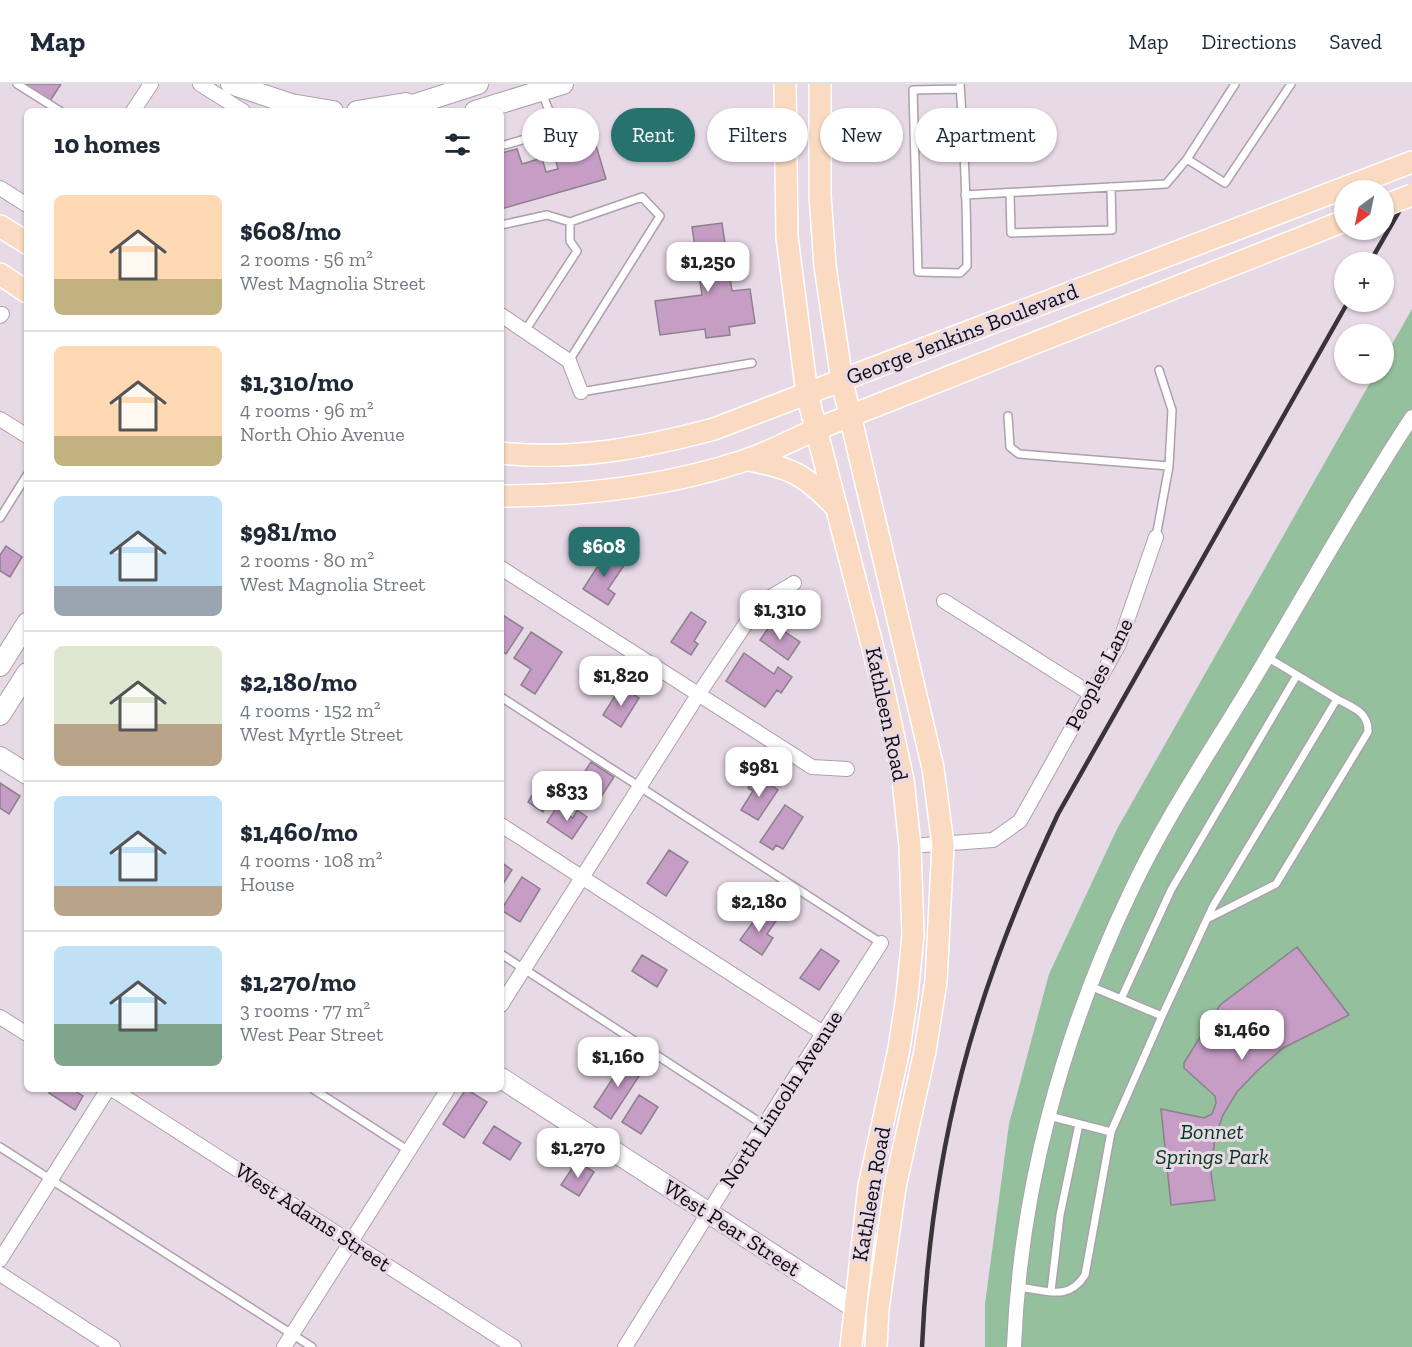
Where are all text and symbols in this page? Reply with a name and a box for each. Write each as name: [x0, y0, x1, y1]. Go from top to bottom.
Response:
text: Map: [30, 25, 85, 58]
text: Map: [1129, 29, 1169, 54]
text: Directions: [1202, 29, 1296, 54]
text: Saved: [1329, 29, 1382, 54]
chip: Buy: [522, 108, 599, 162]
chip: Rent: [611, 108, 695, 162]
chip: Filters: [707, 108, 808, 162]
chip: New: [820, 108, 903, 162]
chip: Apartment: [915, 108, 1057, 162]
text: 10 homes: [54, 128, 160, 160]
icon: filters: [441, 128, 474, 161]
north arrow: [1334, 180, 1394, 240]
map controls: [1334, 180, 1394, 384]
text: $608/mo: [240, 215, 341, 247]
icon: home: [102, 219, 174, 291]
pin: $1,250: [659, 242, 757, 293]
text: 2 rooms · 56 m²: [240, 247, 373, 271]
text: $1,250: [680, 249, 736, 273]
button: +: [1334, 252, 1394, 312]
text: West Magnolia Street: [240, 271, 425, 295]
street label: George Jenkins Boulevard: [842, 277, 1082, 391]
button: −: [1334, 324, 1394, 384]
text: $1,310/mo: [240, 366, 354, 398]
icon: home: [102, 370, 174, 442]
text: 4 rooms · 96 m²: [240, 398, 374, 422]
text: North Ohio Avenue: [240, 422, 405, 446]
text: $981/mo: [240, 516, 337, 548]
icon: home: [102, 520, 174, 592]
pin: $608: [568, 527, 640, 578]
text: $608: [583, 534, 625, 558]
text: 2 rooms · 80 m²: [240, 548, 374, 572]
text: West Magnolia Street: [240, 572, 425, 596]
pin: $1,310: [731, 590, 829, 641]
text: $1,310: [754, 597, 806, 621]
street label: Peoples Lane: [1059, 613, 1139, 735]
street label: Kathleen Road: [860, 644, 914, 784]
pin: $1,820: [572, 656, 670, 707]
text: $1,820: [593, 663, 649, 687]
text: $2,180/mo: [240, 666, 357, 698]
icon: home: [102, 670, 174, 742]
text: 4 rooms · 152 m²: [240, 698, 381, 722]
text: West Myrtle Street: [240, 722, 403, 746]
pin: $981: [723, 747, 795, 798]
text: $981: [739, 754, 779, 778]
pin: $833: [531, 771, 603, 822]
text: $833: [546, 778, 588, 802]
text: $1,460/mo: [240, 816, 358, 848]
icon: home: [102, 820, 174, 892]
text: 4 rooms · 108 m²: [240, 848, 382, 872]
text: House: [240, 872, 294, 896]
pin: $2,180: [710, 882, 808, 933]
text: $2,180: [731, 889, 787, 913]
text: $1,270/mo: [240, 966, 356, 998]
icon: home: [102, 970, 174, 1042]
text: 3 rooms · 77 m²: [240, 998, 370, 1022]
street label: North Lincoln Avenue: [714, 1005, 848, 1193]
pin: $1,460: [1193, 1010, 1291, 1061]
text: $1,460: [1214, 1017, 1270, 1041]
text: West Pear Street: [240, 1022, 383, 1046]
pin: $1,160: [569, 1037, 667, 1088]
text: $1,160: [592, 1044, 644, 1068]
park label: Bonnet Springs Park: [1155, 1118, 1269, 1170]
street label: Kathleen Road: [846, 1124, 896, 1264]
pin: $1,270: [529, 1128, 627, 1179]
text: $1,270: [551, 1135, 605, 1159]
street label: West Adams Street: [230, 1157, 397, 1278]
street label: West Pear Street: [659, 1174, 806, 1283]

